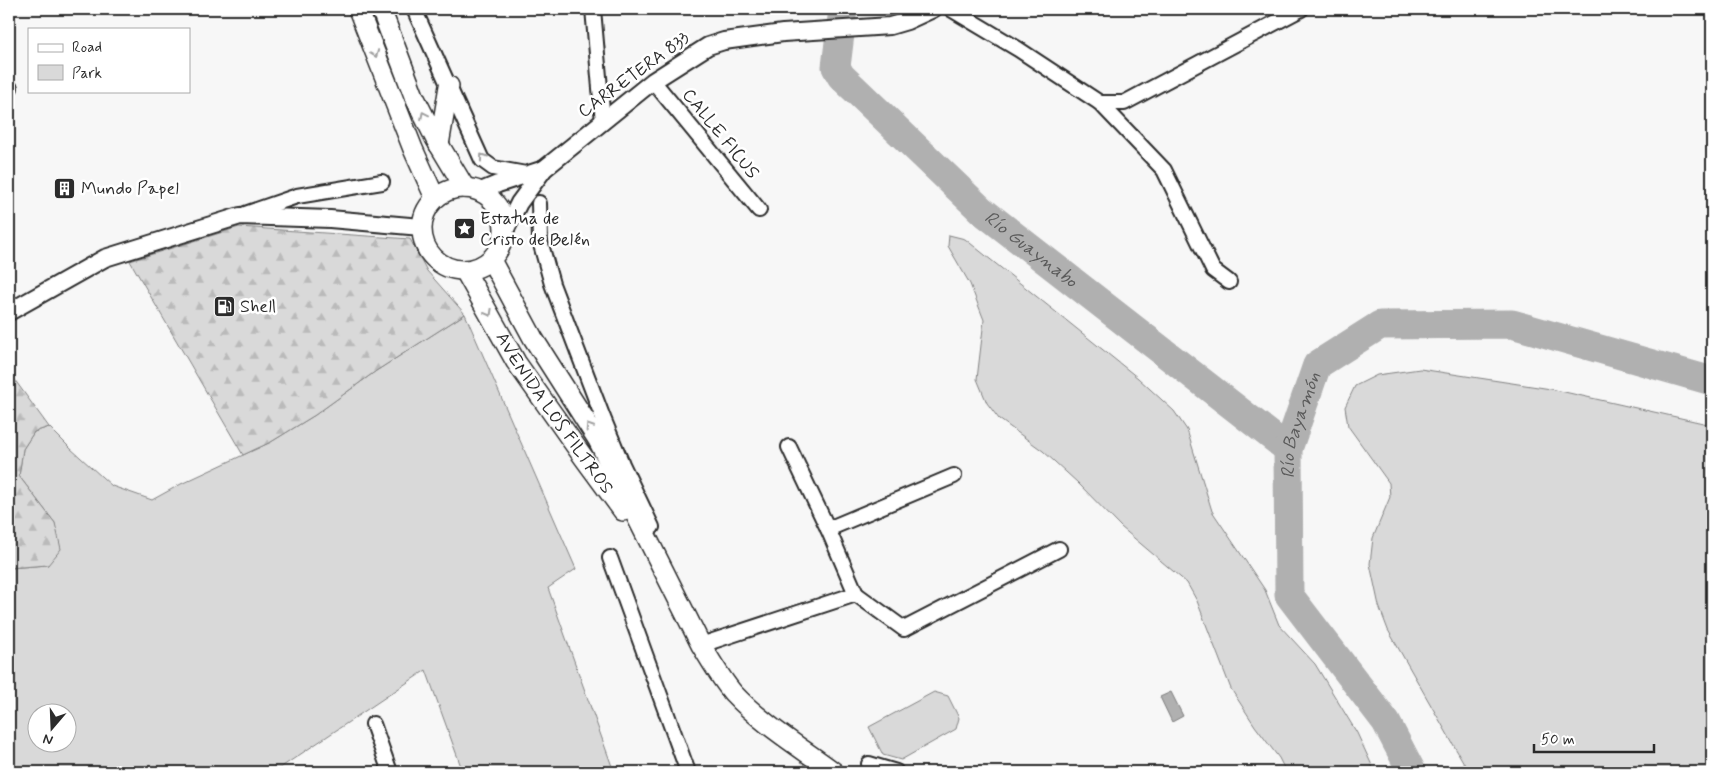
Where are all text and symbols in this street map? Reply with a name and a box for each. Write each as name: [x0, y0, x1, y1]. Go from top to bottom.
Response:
street label: CARRETERA 833: [573, 26, 695, 124]
legend: [28, 28, 190, 92]
text: Road: [72, 38, 102, 58]
one-way arrow: [369, 50, 379, 58]
text: Park: [72, 64, 102, 84]
street label: CALLE FICUS: [676, 84, 764, 184]
one-way arrow: [420, 111, 430, 120]
one-way arrow: [480, 153, 489, 163]
building icon: Mundo Papel: [53, 177, 77, 201]
place label: Mundo Papel: [81, 177, 179, 201]
water label: Río Guaynabo: [979, 205, 1084, 294]
place label: Estatua de Cristo de Belén: [480, 207, 590, 252]
place icon: Estatua de Cristo de Belén: [452, 217, 476, 241]
fuel station icon: Shell: [212, 295, 236, 319]
place label: Shell: [240, 295, 276, 319]
one-way arrow: [482, 308, 492, 317]
street label: AVENIDA LOS FILTROS: [490, 328, 619, 499]
water label: Río Bayamón: [1275, 368, 1326, 478]
one-way arrow: [586, 423, 595, 432]
north arrow: [28, 704, 78, 754]
scale bar: [1534, 721, 1654, 753]
text: N: [41, 729, 55, 749]
text: 50 m: [1541, 730, 1575, 750]

